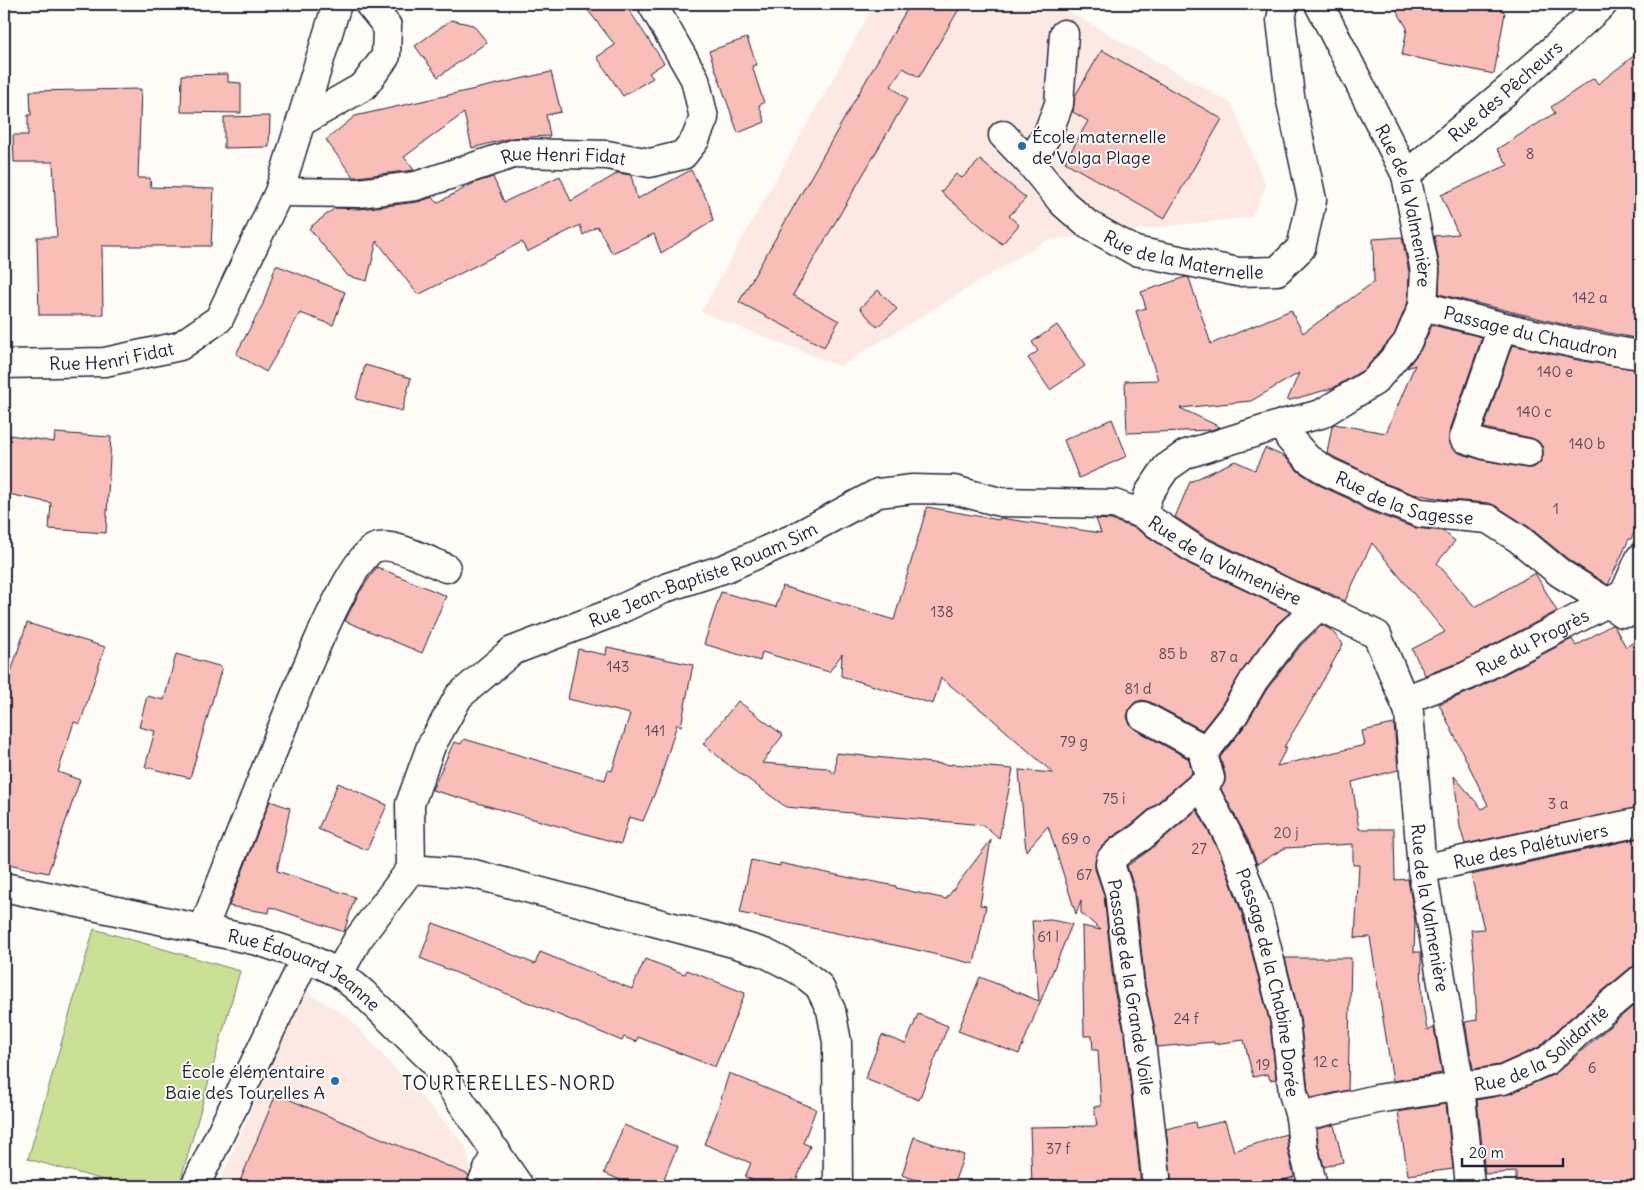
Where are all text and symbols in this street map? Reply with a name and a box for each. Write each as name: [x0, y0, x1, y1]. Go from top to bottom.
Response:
street label: Rue des Pêcheurs: [1443, 35, 1567, 147]
street label: Rue de la Valmenière: [1370, 120, 1436, 288]
place label: École maternelle de Volga Plage: [1032, 125, 1166, 169]
marker: École maternelle de Volga Plage: [1016, 140, 1028, 152]
street label: Rue Henri Fidat: [498, 141, 628, 170]
house number: 8: [1526, 144, 1534, 163]
street label: Rue de la Maternelle: [1100, 224, 1264, 284]
house number: 142 a: [1573, 288, 1608, 307]
street label: Passage du Chaudron: [1441, 300, 1620, 363]
street label: Rue Henri Fidat: [49, 336, 176, 375]
house number: 140 e: [1537, 362, 1573, 381]
house number: 140 c: [1516, 402, 1552, 421]
house number: 140 b: [1569, 434, 1605, 453]
street label: Rue de la Sagesse: [1332, 465, 1474, 529]
house number: 1: [1553, 499, 1559, 518]
street label: Rue de la Valmenière: [1144, 510, 1305, 610]
street label: Rue Jean-Baptiste Rouam Sim: [586, 516, 821, 632]
house number: 138: [930, 602, 954, 621]
street label: Rue du Progrès: [1472, 603, 1593, 681]
house number: 85 b: [1158, 644, 1188, 663]
house number: 87 a: [1210, 647, 1238, 666]
house number: 143: [606, 657, 630, 676]
house number: 81 d: [1125, 679, 1152, 698]
house number: 141: [645, 721, 665, 740]
house number: 79 g: [1060, 732, 1088, 751]
house number: 75 i: [1103, 789, 1125, 808]
house number: 3 a: [1548, 794, 1569, 813]
street label: Rue des Palétuviers: [1451, 818, 1610, 873]
house number: 20 j: [1273, 823, 1299, 842]
street label: Rue de la Valmenière: [1407, 823, 1455, 994]
house number: 69 o: [1061, 829, 1091, 848]
house number: 27: [1191, 839, 1207, 858]
house number: 67: [1076, 865, 1092, 884]
street label: Passage de la Chabine Dorée: [1231, 865, 1305, 1098]
street label: Passage de la Grande Voile: [1103, 877, 1159, 1097]
street label: Rue Édouard Jeanne: [226, 923, 386, 1016]
house number: 61 l: [1037, 927, 1059, 946]
street label: Rue de la Solidarité: [1473, 1000, 1613, 1096]
house number: 24 f: [1173, 1009, 1200, 1028]
house number: 12 c: [1313, 1052, 1339, 1071]
house number: 19: [1256, 1055, 1270, 1074]
house number: 6: [1588, 1058, 1596, 1077]
place label: École élémentaire Baie des Tourelles A: [165, 1060, 325, 1104]
district label: TOURTERELLES-NORD: [402, 1071, 616, 1095]
marker: École élémentaire Baie des Tourelles A: [329, 1075, 341, 1087]
scale bar: [1462, 1135, 1563, 1167]
house number: 37 f: [1046, 1139, 1071, 1158]
text: 20 m: [1469, 1143, 1504, 1162]

